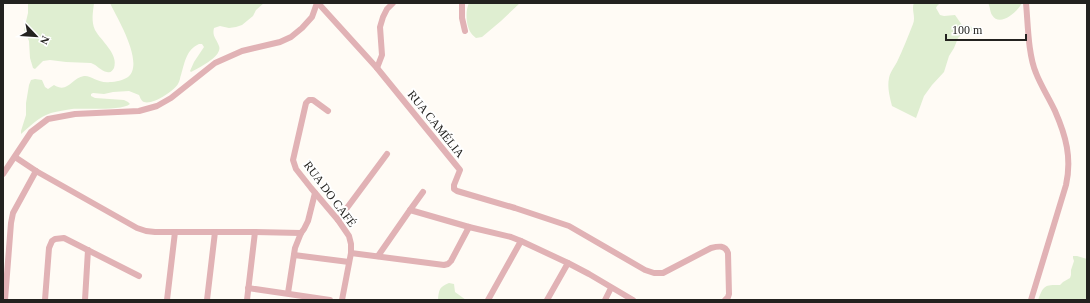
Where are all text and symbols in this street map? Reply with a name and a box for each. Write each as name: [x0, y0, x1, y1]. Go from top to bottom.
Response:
north arrow: [16, 16, 56, 56]
scale bar: [946, 16, 1026, 42]
text: 100 m: [952, 23, 983, 37]
text: N: [38, 34, 52, 46]
street label: RUA CAMÉLIA: [405, 88, 468, 161]
street label: RUA DO CAFÉ: [301, 158, 359, 230]

